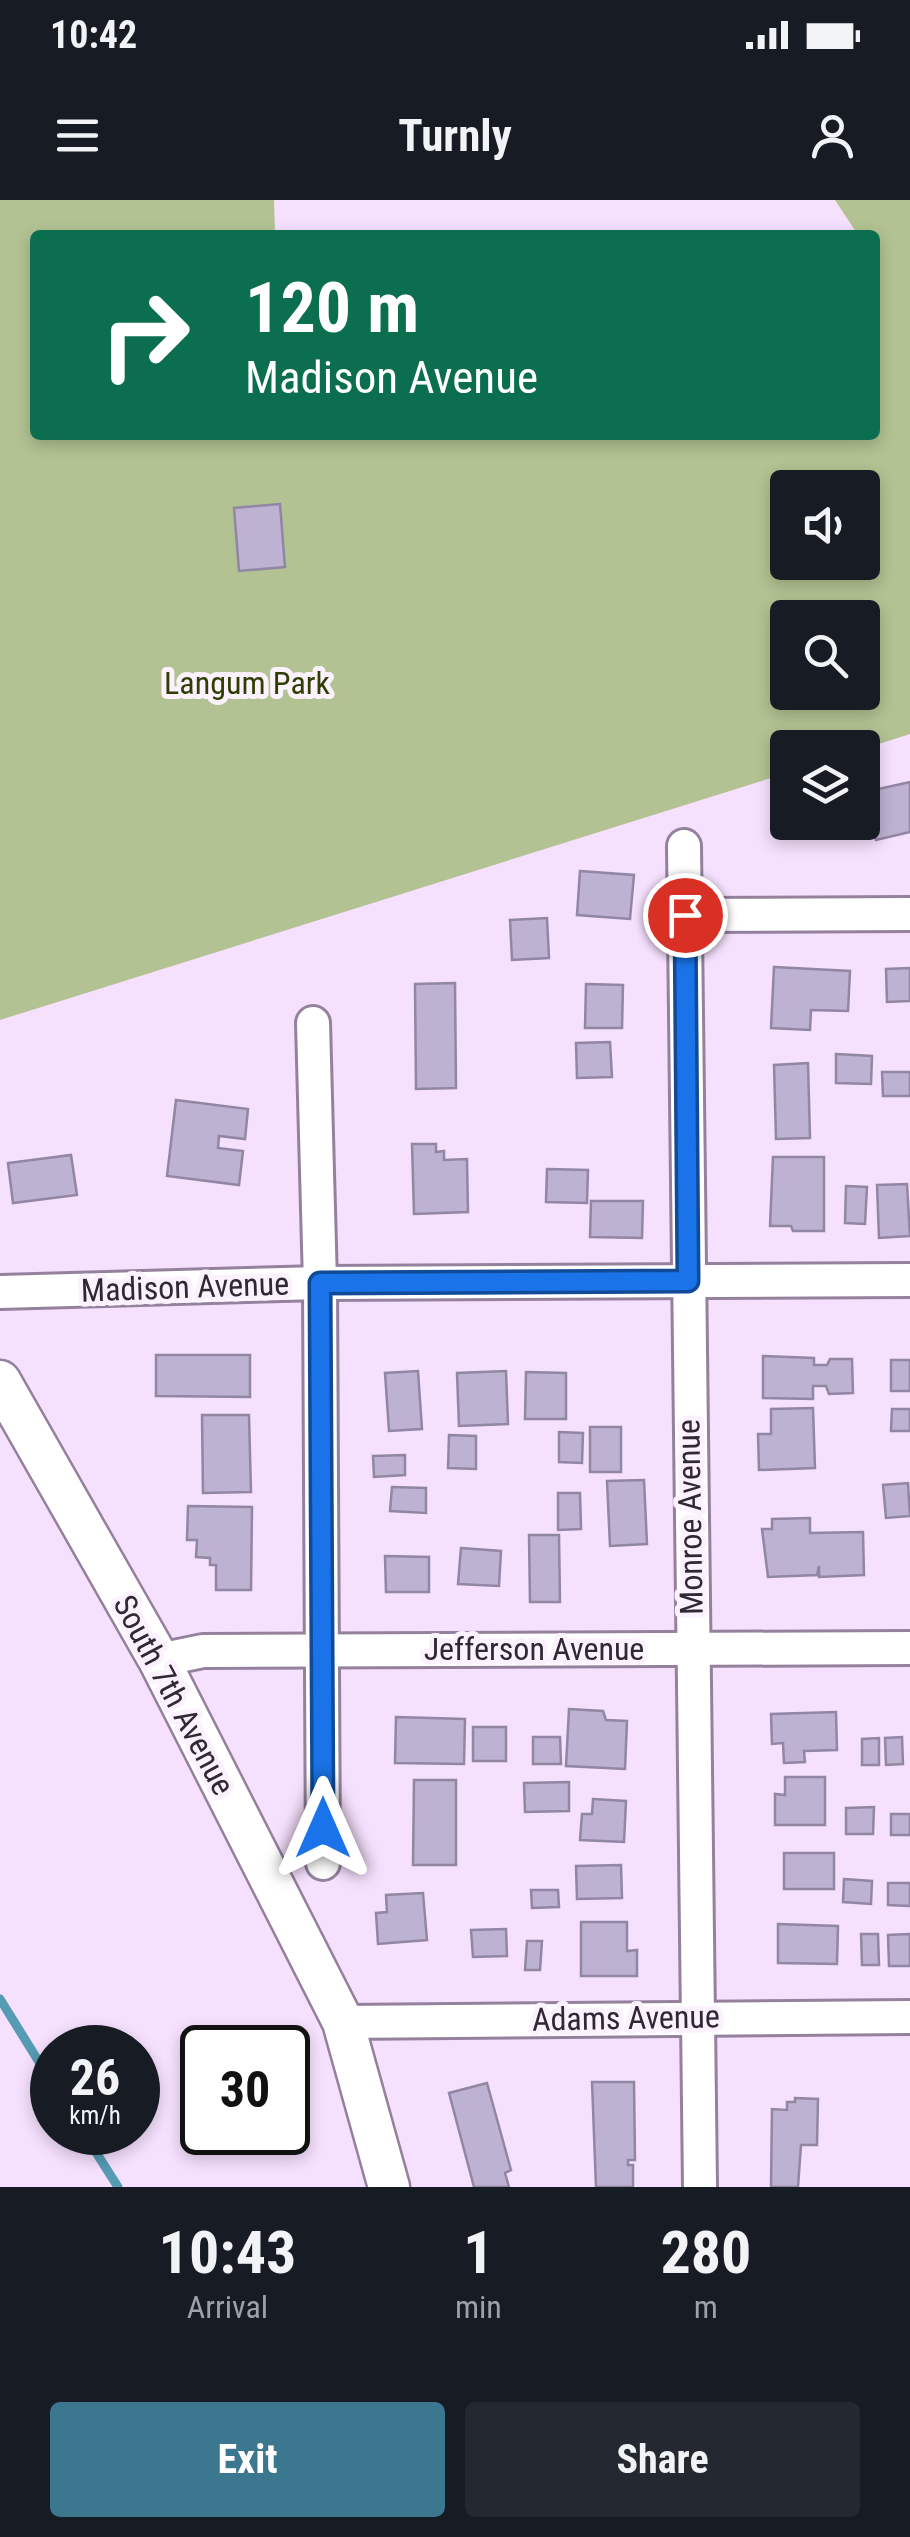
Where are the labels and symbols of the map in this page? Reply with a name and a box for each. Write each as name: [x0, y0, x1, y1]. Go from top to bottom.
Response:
park label: Langum Park: [164, 664, 330, 702]
pin: [643, 873, 728, 958]
street label: Madison Avenue: [80, 1264, 290, 1310]
street label: Monroe Avenue: [669, 1419, 711, 1615]
street label: South 7th Avenue: [105, 1589, 243, 1801]
street label: Jefferson Avenue: [424, 1630, 644, 1668]
position arrow: [271, 1776, 375, 1880]
street label: Adams Avenue: [532, 1997, 720, 2039]
speed limit sign: 30: [180, 2025, 310, 2155]

